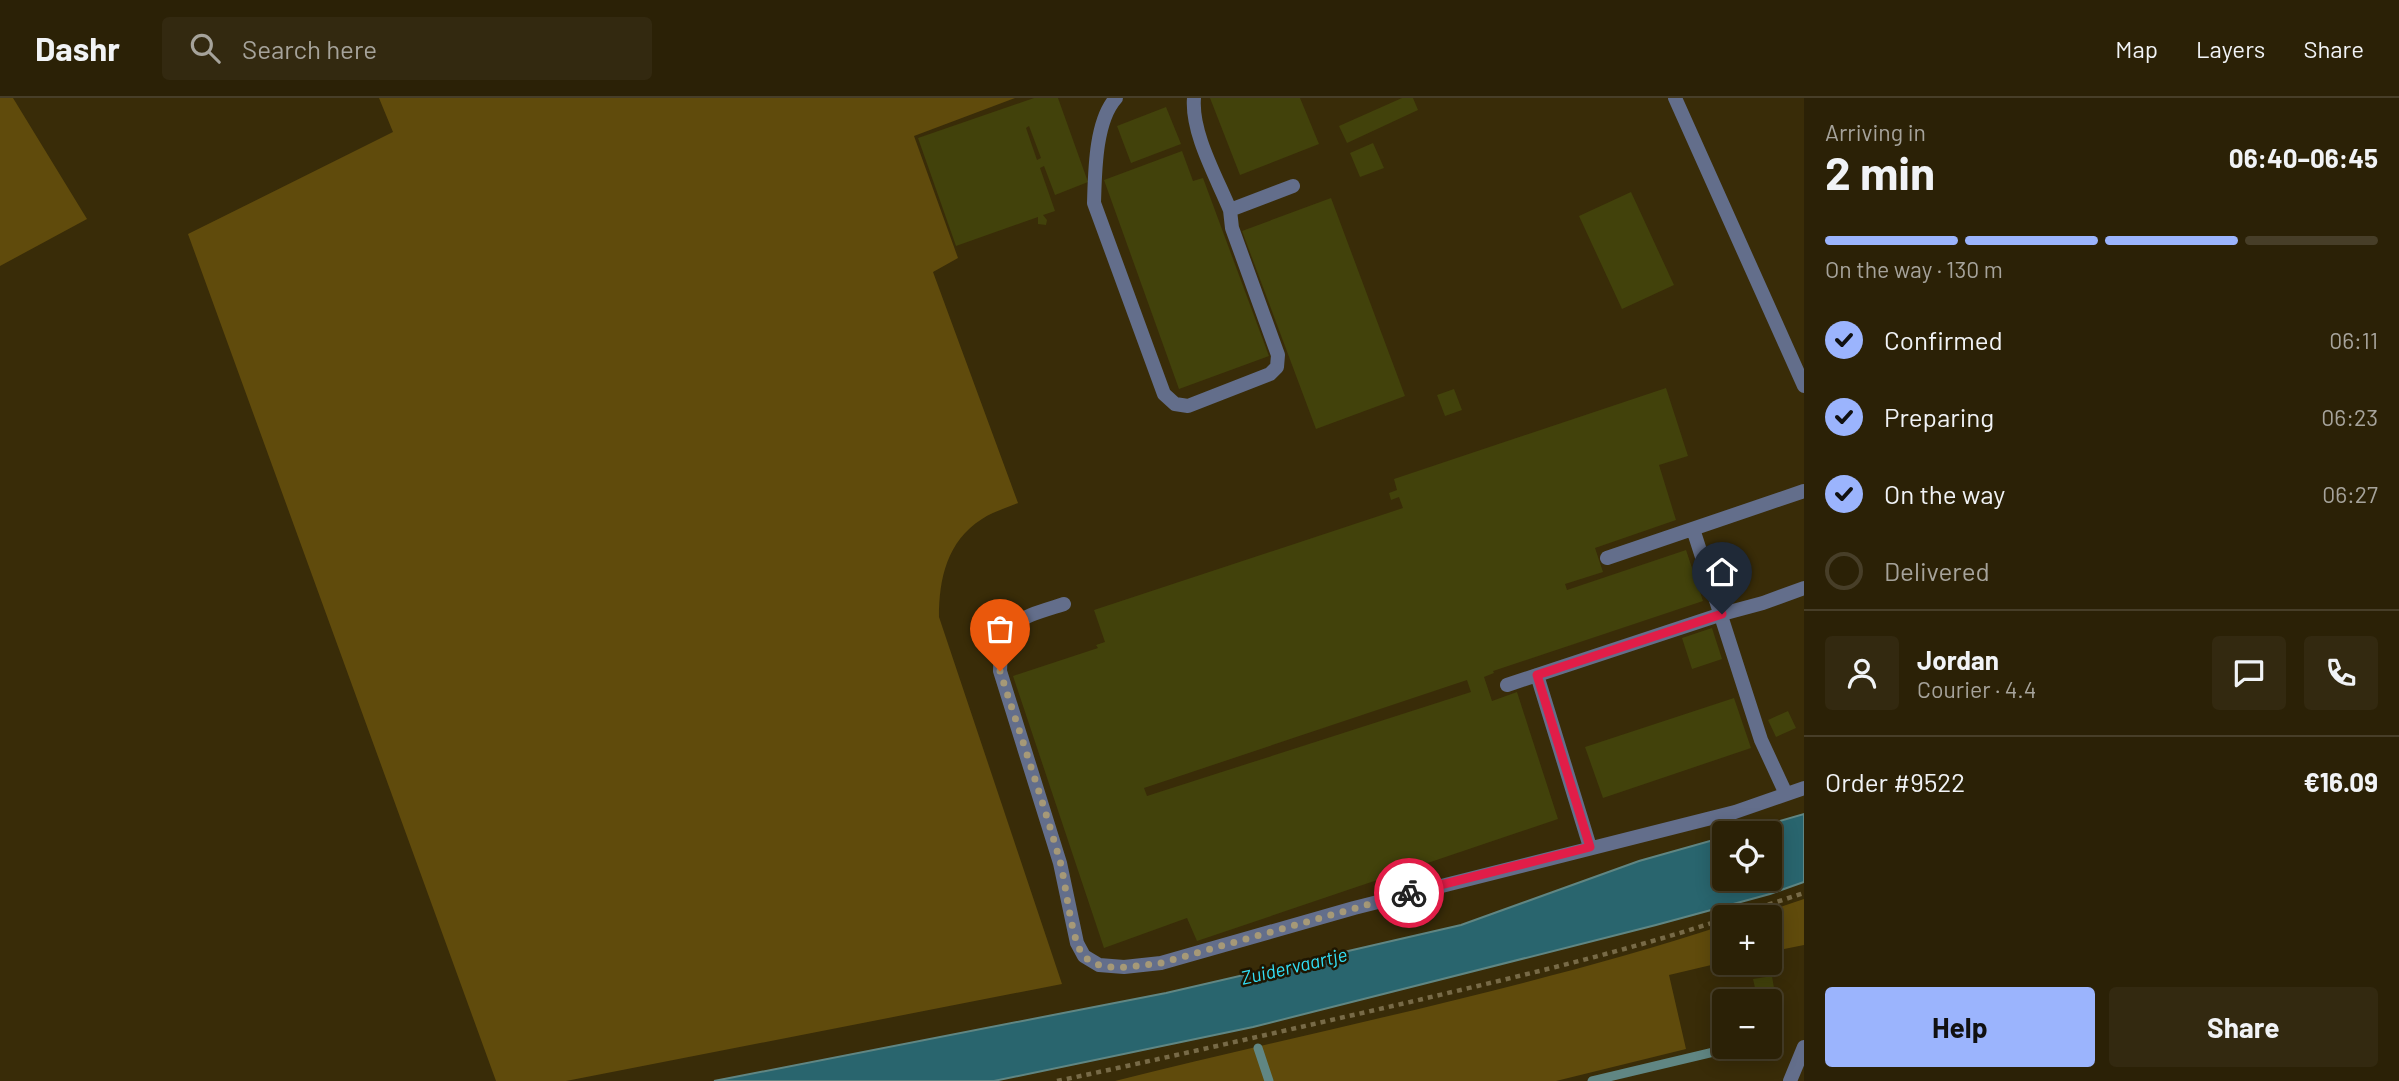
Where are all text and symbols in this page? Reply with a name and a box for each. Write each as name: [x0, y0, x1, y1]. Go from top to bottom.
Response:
search box: [162, 17, 652, 80]
text: Dashr: [35, 28, 120, 68]
icon: search: [186, 29, 224, 67]
text: Search here: [242, 33, 377, 64]
text: Map: [2115, 34, 2158, 63]
text: Layers: [2196, 34, 2265, 63]
text: Share: [2303, 34, 2364, 63]
text: Arriving in: [1825, 118, 1926, 146]
text: 06:40–06:45: [2229, 142, 2378, 173]
text: 2 min: [1825, 144, 1935, 199]
text: On the way · 130 m: [1825, 255, 2003, 283]
icon: check: [1825, 321, 1863, 359]
text: Confirmed: [1884, 324, 2003, 355]
text: 06:11: [2329, 326, 2378, 354]
icon: check: [1825, 398, 1863, 436]
text: Preparing: [1884, 401, 1994, 432]
text: 06:23: [2321, 403, 2378, 431]
icon: check: [1825, 475, 1863, 513]
text: On the way: [1884, 478, 2005, 509]
text: 06:27: [2322, 480, 2378, 508]
pin: [1692, 542, 1752, 614]
icon: home: [1703, 553, 1741, 591]
text: Delivered: [1884, 555, 1990, 586]
pin: [970, 599, 1030, 671]
icon: bag: [981, 610, 1019, 648]
button: person: [1825, 636, 1899, 710]
button: chat: [2212, 636, 2286, 710]
button: phone: [2304, 636, 2378, 710]
text: Jordan: [1917, 644, 1999, 675]
text: Courier · 4.4: [1917, 675, 2036, 703]
text: Order #9522: [1825, 766, 1965, 797]
text: €16.09: [2303, 766, 2378, 797]
map controls: [1712, 821, 1782, 1059]
button: locate: [1712, 821, 1782, 891]
courier: [1374, 858, 1444, 928]
icon: bike: [1390, 874, 1428, 912]
button: +: [1712, 905, 1782, 975]
water label: Zuidervaartje: [1239, 942, 1349, 989]
button: Help: [1825, 987, 2095, 1067]
button: Share: [2109, 987, 2378, 1067]
button: −: [1712, 989, 1782, 1059]

